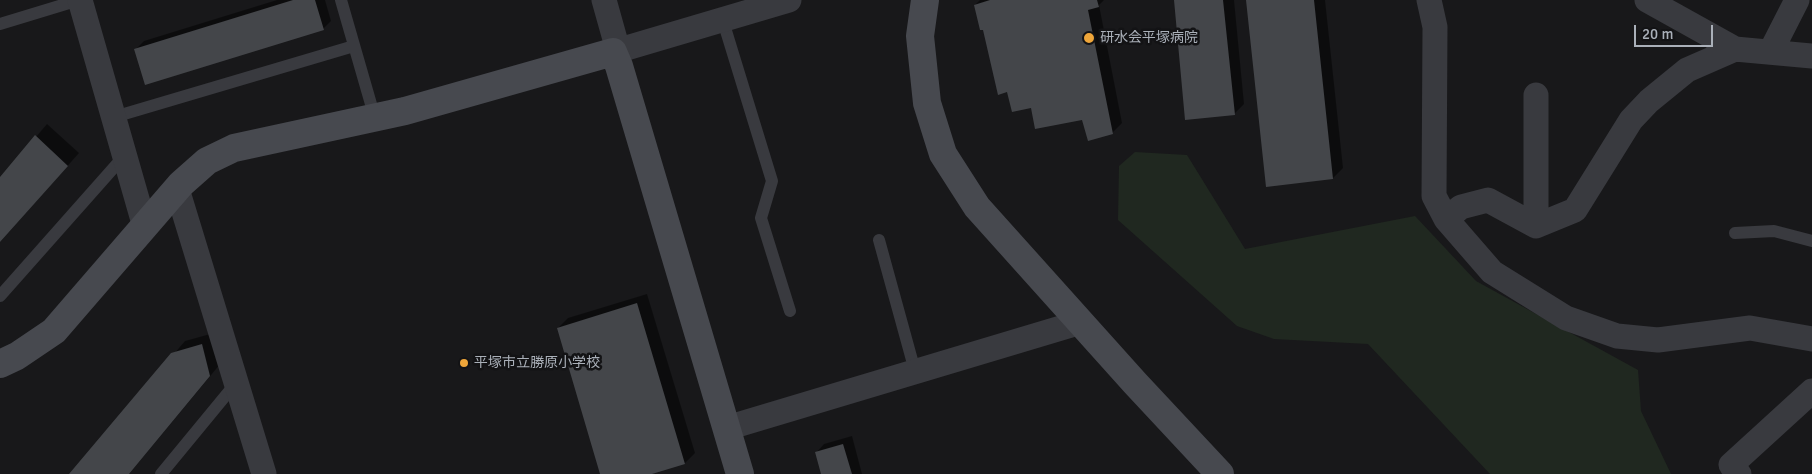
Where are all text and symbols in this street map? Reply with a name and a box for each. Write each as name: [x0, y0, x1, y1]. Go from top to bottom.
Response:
scale bar: [1637, 15, 1716, 47]
text: 20 m: [1642, 25, 1673, 43]
place label: 研水会平塚病院: [1100, 30, 1198, 46]
marker: 研水会平塚病院: [1082, 31, 1096, 45]
place label: 平塚市立勝原小学校: [474, 355, 600, 371]
marker: 平塚市立勝原小学校: [458, 357, 470, 369]

